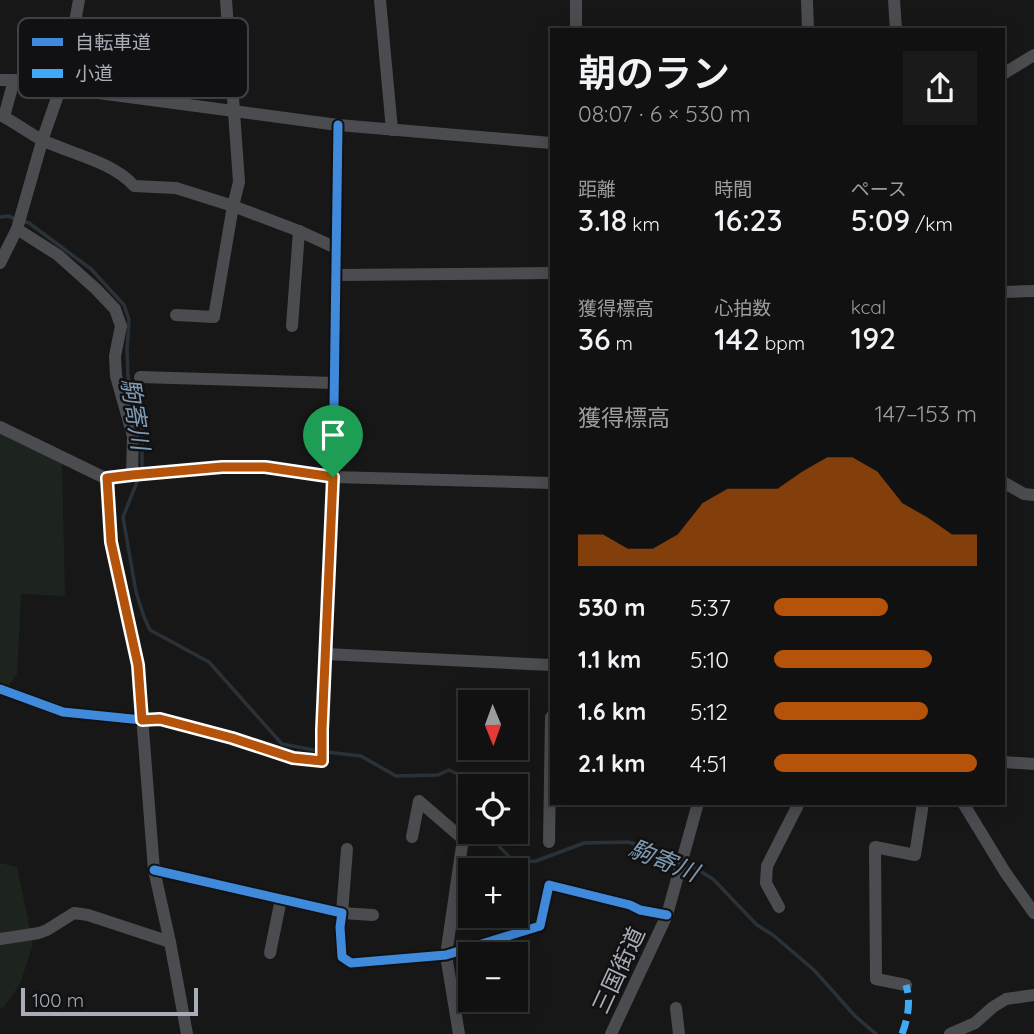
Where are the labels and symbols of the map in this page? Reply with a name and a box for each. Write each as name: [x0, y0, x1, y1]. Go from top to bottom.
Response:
legend: [18, 18, 248, 98]
text: 自転車道: [75, 30, 151, 54]
text: 小道: [75, 61, 113, 85]
water label: 駒寄川: [116, 376, 157, 455]
pin: [303, 405, 363, 477]
north arrow: [458, 690, 528, 760]
water label: 駒寄川: [625, 833, 706, 889]
street label: 三国街道: [585, 922, 651, 1018]
scale bar: [21, 985, 198, 1017]

